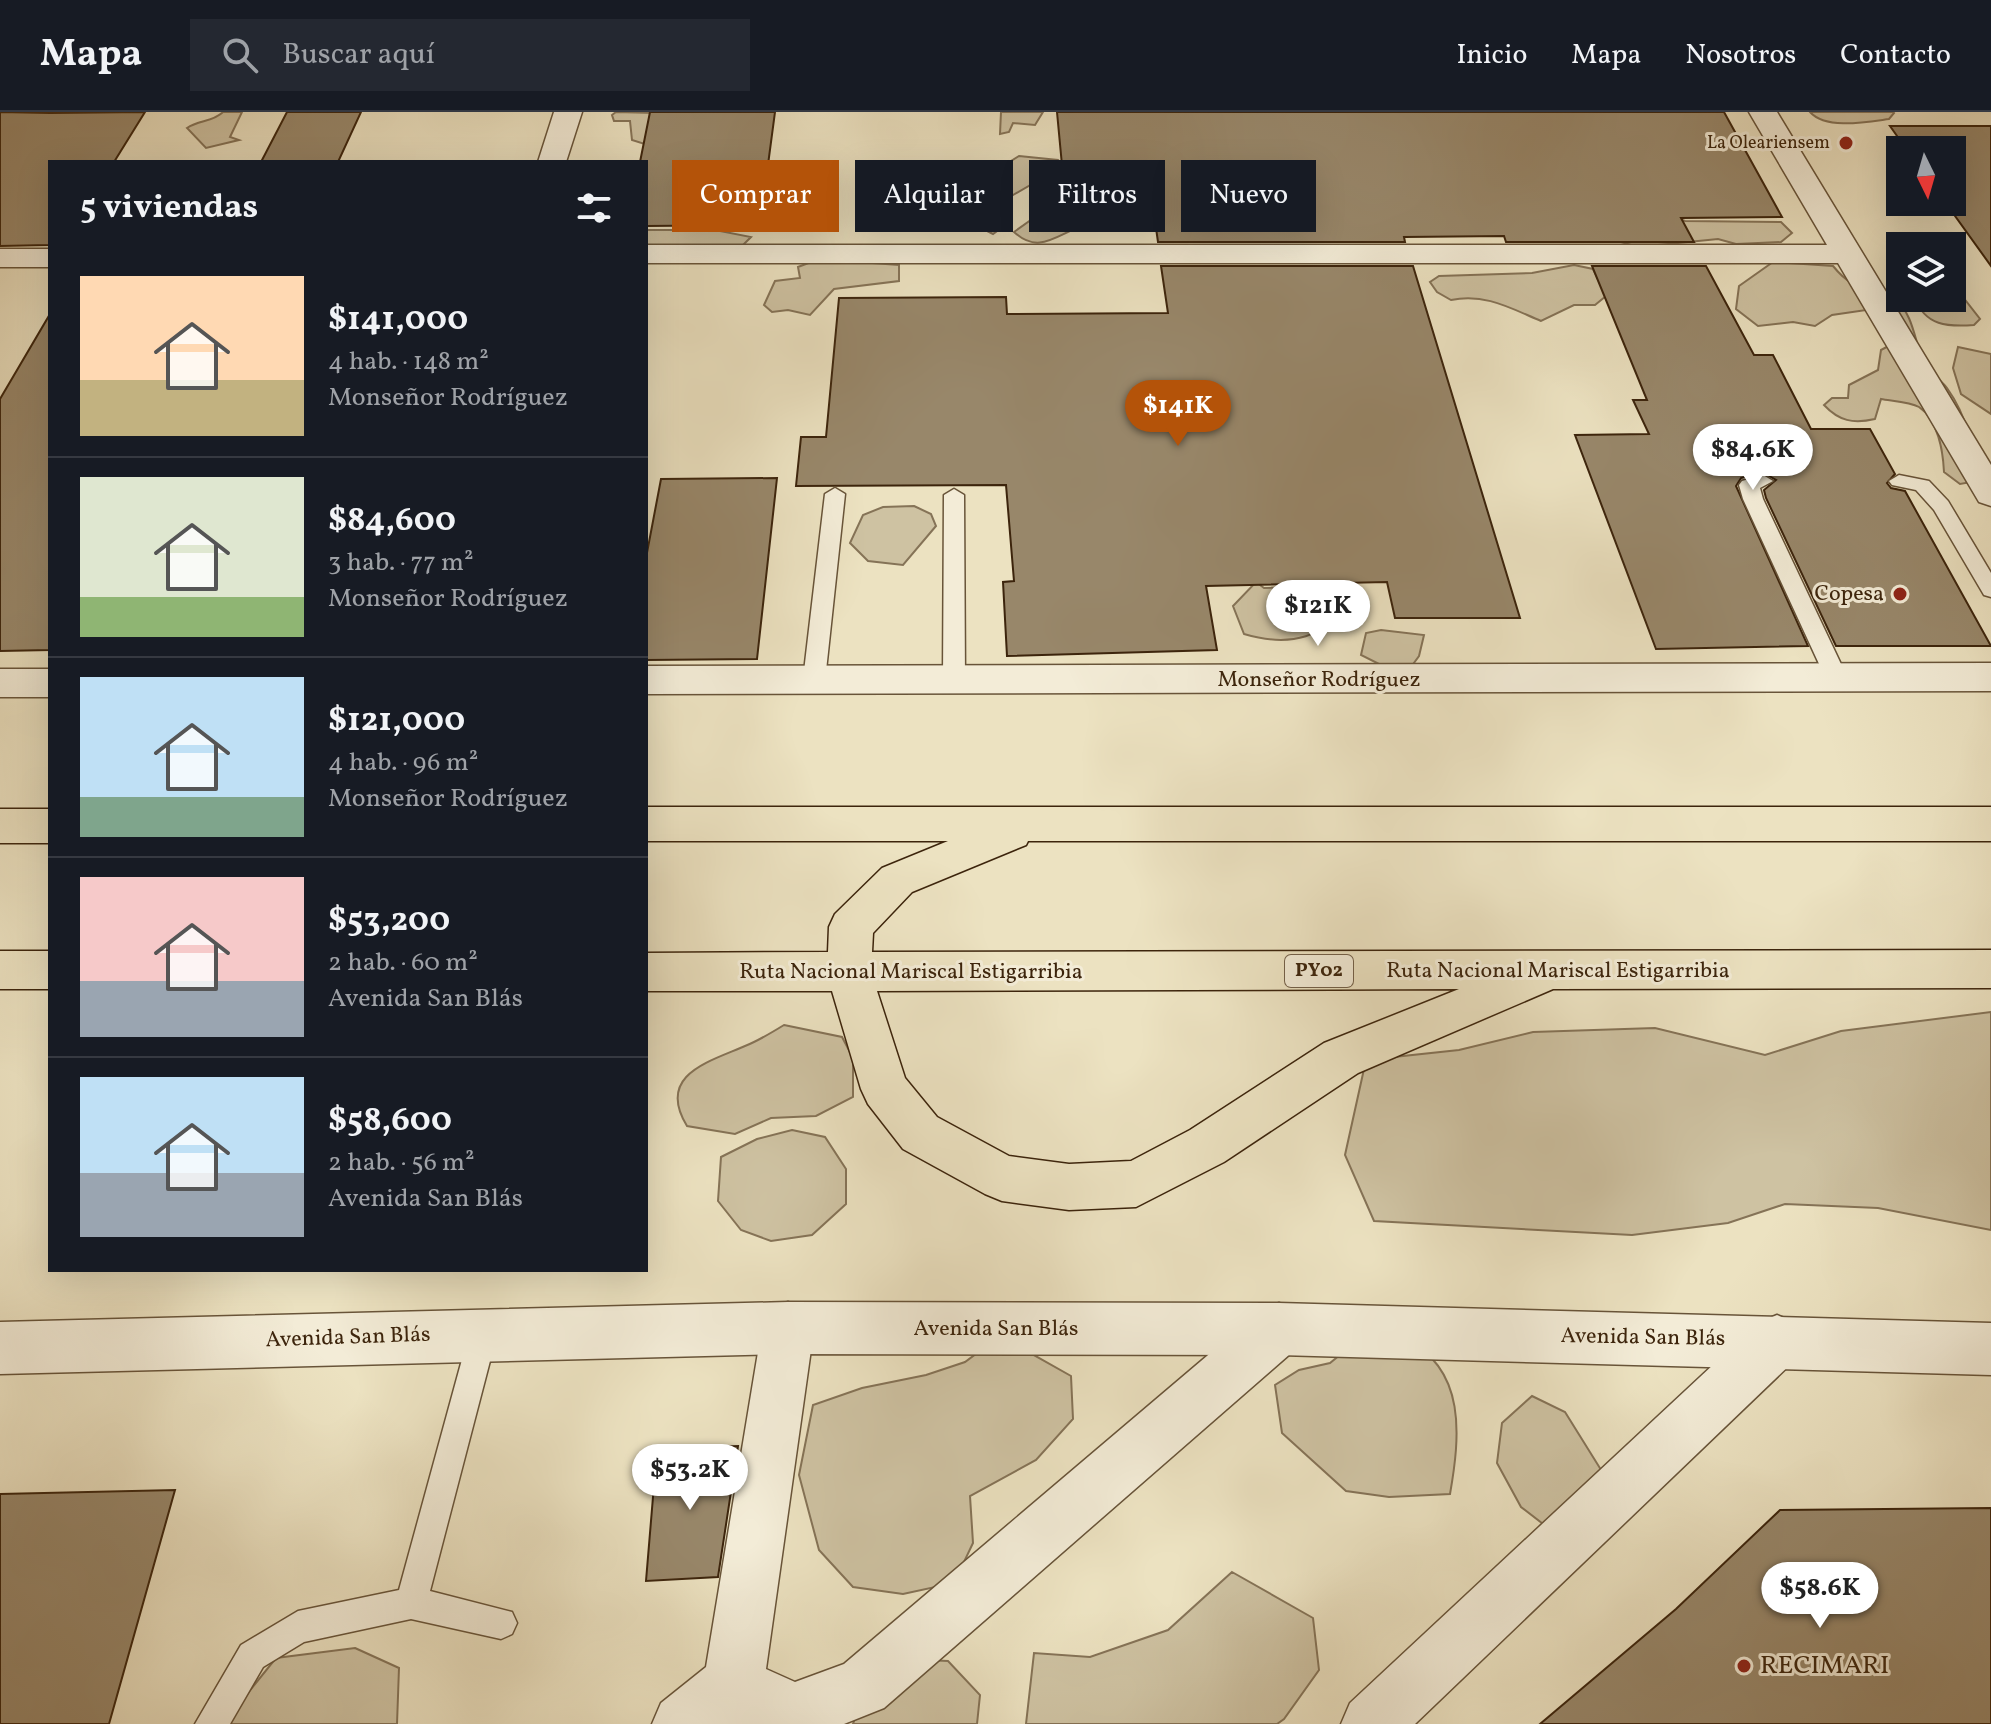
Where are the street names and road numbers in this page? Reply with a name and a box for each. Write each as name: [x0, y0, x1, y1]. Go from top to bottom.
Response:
street label: Monseñor Rodríguez: [1218, 665, 1420, 696]
road number: PY02: [1285, 955, 1353, 987]
street label: Ruta Nacional Mariscal Estigarribia: [1386, 956, 1730, 987]
street label: Ruta Nacional Mariscal Estigarribia: [739, 957, 1083, 988]
street label: Avenida San Blás: [914, 1314, 1078, 1345]
street label: Avenida San Blás: [265, 1320, 431, 1356]
street label: Avenida San Blás: [1560, 1321, 1726, 1355]

